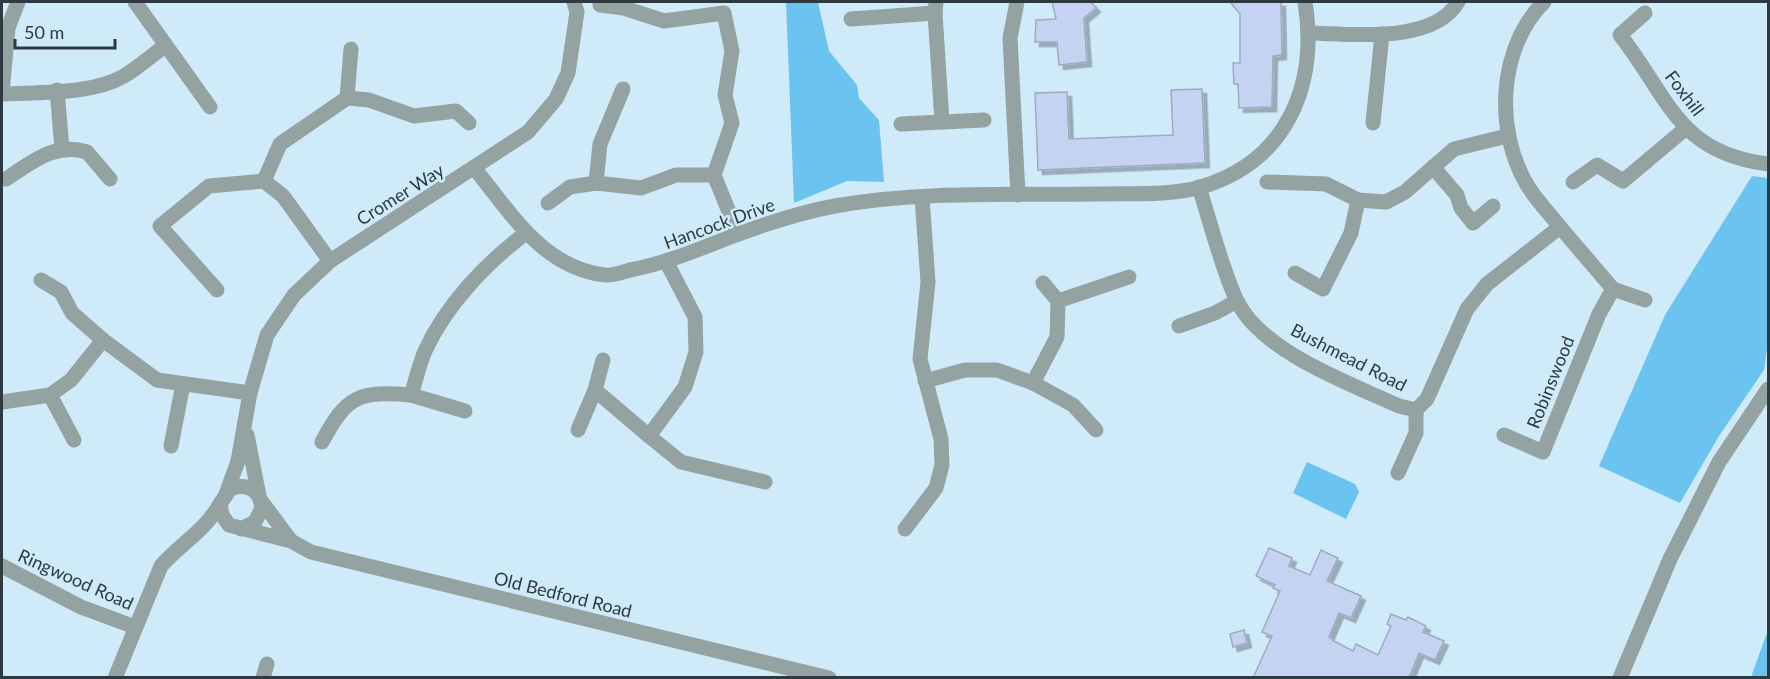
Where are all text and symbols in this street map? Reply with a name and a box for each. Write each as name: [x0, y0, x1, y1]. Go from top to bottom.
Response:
scale bar: [15, 12, 116, 50]
text: 50 m: [24, 21, 64, 43]
street label: Foxhill: [1661, 66, 1709, 120]
street label: Cromer Way: [352, 158, 448, 230]
street label: Hancock Drive: [661, 193, 777, 253]
street label: Bushmead Road: [1287, 318, 1411, 396]
street label: Robinswood: [1522, 333, 1578, 431]
street label: Ringwood Road: [15, 544, 137, 614]
street label: Old Bedford Road: [492, 566, 634, 622]

